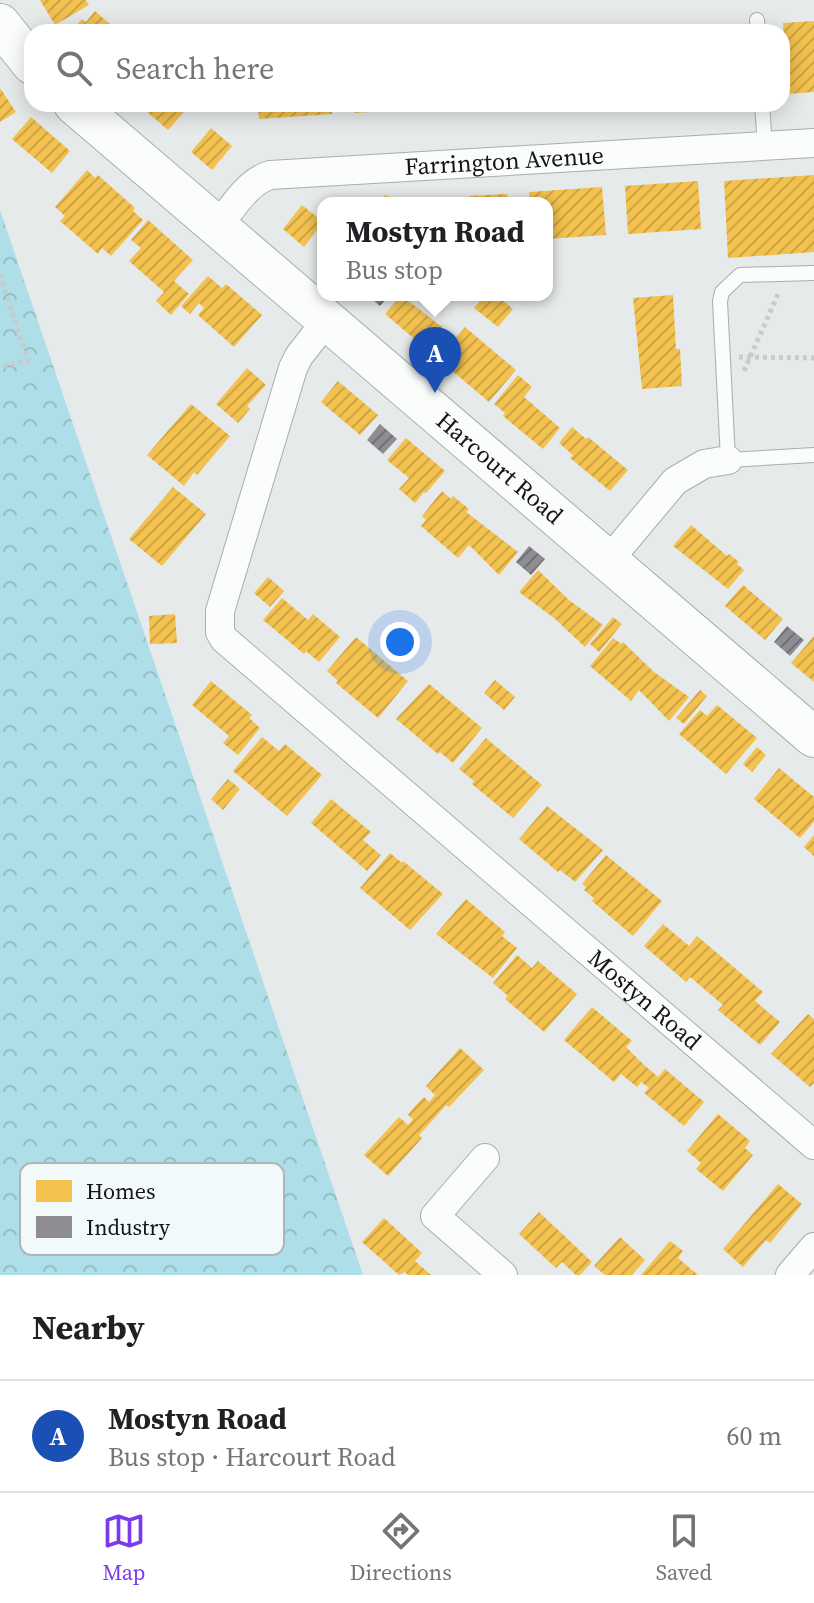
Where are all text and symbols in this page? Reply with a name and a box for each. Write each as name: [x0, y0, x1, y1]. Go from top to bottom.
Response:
search box: [24, 24, 790, 112]
icon: search: [52, 46, 96, 90]
text: Search here: [116, 48, 274, 89]
street label: Farrington Avenue: [404, 138, 605, 183]
popup: [317, 197, 553, 301]
text: Mostyn Road: [346, 211, 524, 252]
text: Bus stop: [346, 252, 443, 288]
pin: A: [409, 327, 461, 393]
street label: Harcourt Road: [429, 404, 571, 532]
your location: [380, 622, 420, 662]
street label: Mostyn Road: [581, 941, 709, 1058]
legend: [20, 1163, 284, 1255]
text: Homes: [86, 1176, 156, 1206]
text: Industry: [86, 1212, 171, 1242]
text: Nearby: [32, 1304, 145, 1350]
text: Mostyn Road: [108, 1398, 287, 1439]
text: A: [49, 1418, 67, 1454]
text: 60 m: [727, 1418, 782, 1454]
text: Bus stop · Harcourt Road: [108, 1439, 396, 1475]
tab: Map: [102, 1509, 146, 1587]
tab: Directions: [350, 1509, 452, 1587]
tab: Saved: [656, 1509, 712, 1587]

